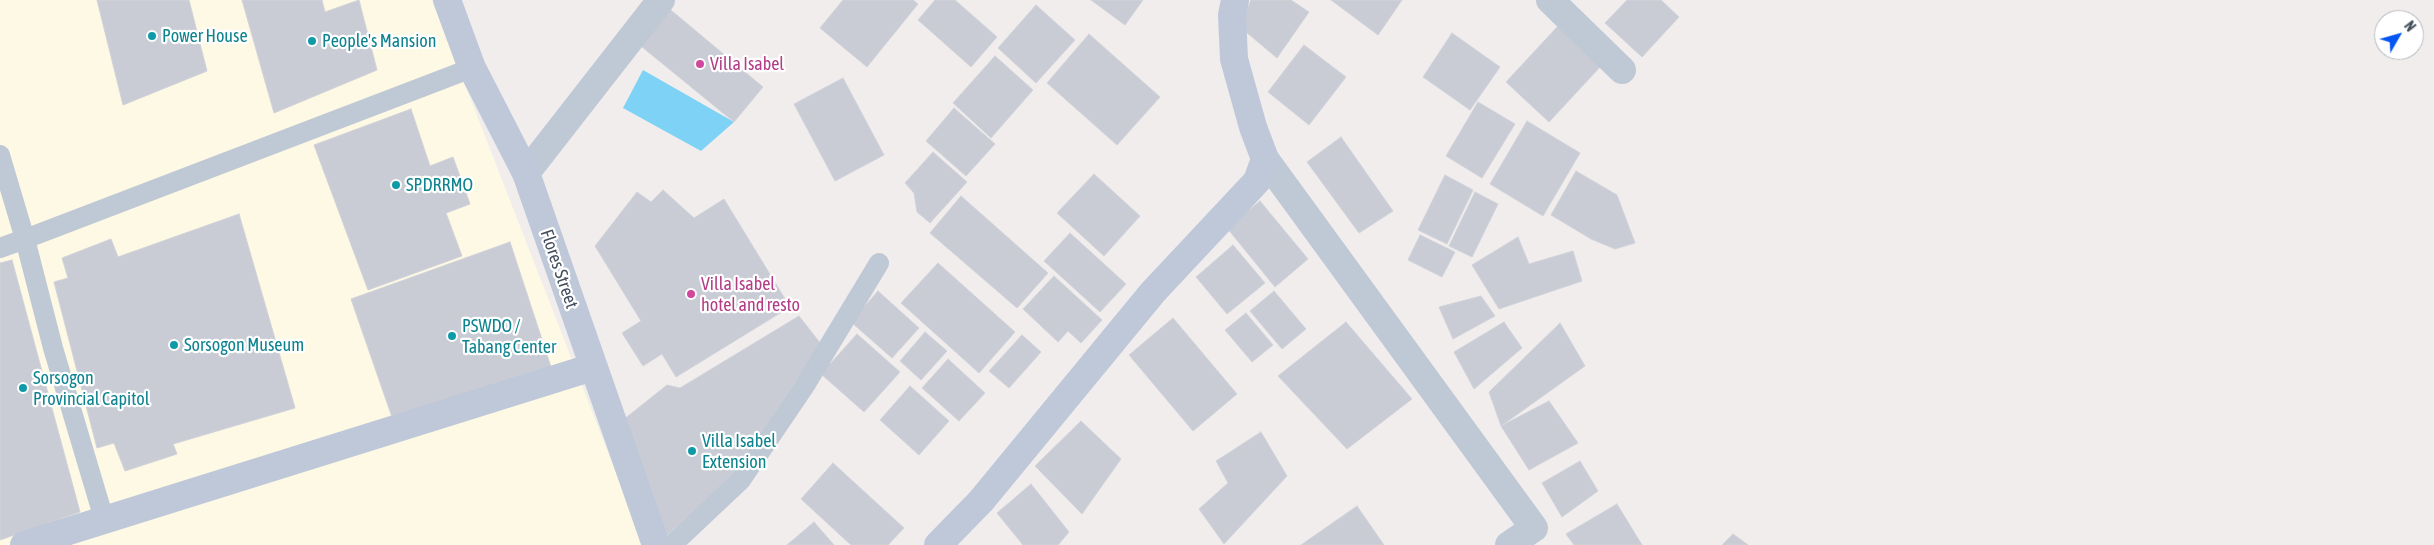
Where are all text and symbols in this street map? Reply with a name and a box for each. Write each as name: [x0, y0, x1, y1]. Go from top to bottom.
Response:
north arrow: [2374, 10, 2424, 60]
text: N: [2401, 18, 2419, 35]
place label: Power House: [162, 25, 248, 47]
marker: Power House: [146, 30, 158, 42]
place label: People's Mansion: [322, 30, 437, 52]
marker: People's Mansion: [306, 35, 318, 47]
place label: Villa Isabel: [710, 53, 784, 75]
marker: Villa Isabel: [694, 58, 706, 70]
place label: SPDRRMO: [406, 174, 473, 196]
marker: SPDRRMO: [390, 179, 402, 191]
street label: Flores Street: [535, 227, 583, 311]
place label: Villa Isabel hotel and resto: [701, 273, 800, 316]
marker: Villa Isabel hotel and resto: [685, 288, 697, 300]
place label: PSWDO / Tabang Center: [462, 315, 556, 358]
marker: PSWDO / Tabang Center: [446, 330, 458, 342]
place label: Sorsogon Museum: [184, 334, 304, 356]
marker: Sorsogon Museum: [168, 339, 180, 351]
place label: Sorsogon Provincial Capitol: [33, 367, 149, 409]
marker: Sorsogon Provincial Capitol: [17, 382, 29, 394]
place label: Villa Isabel Extension: [702, 430, 776, 472]
marker: Villa Isabel Extension: [686, 445, 698, 457]

